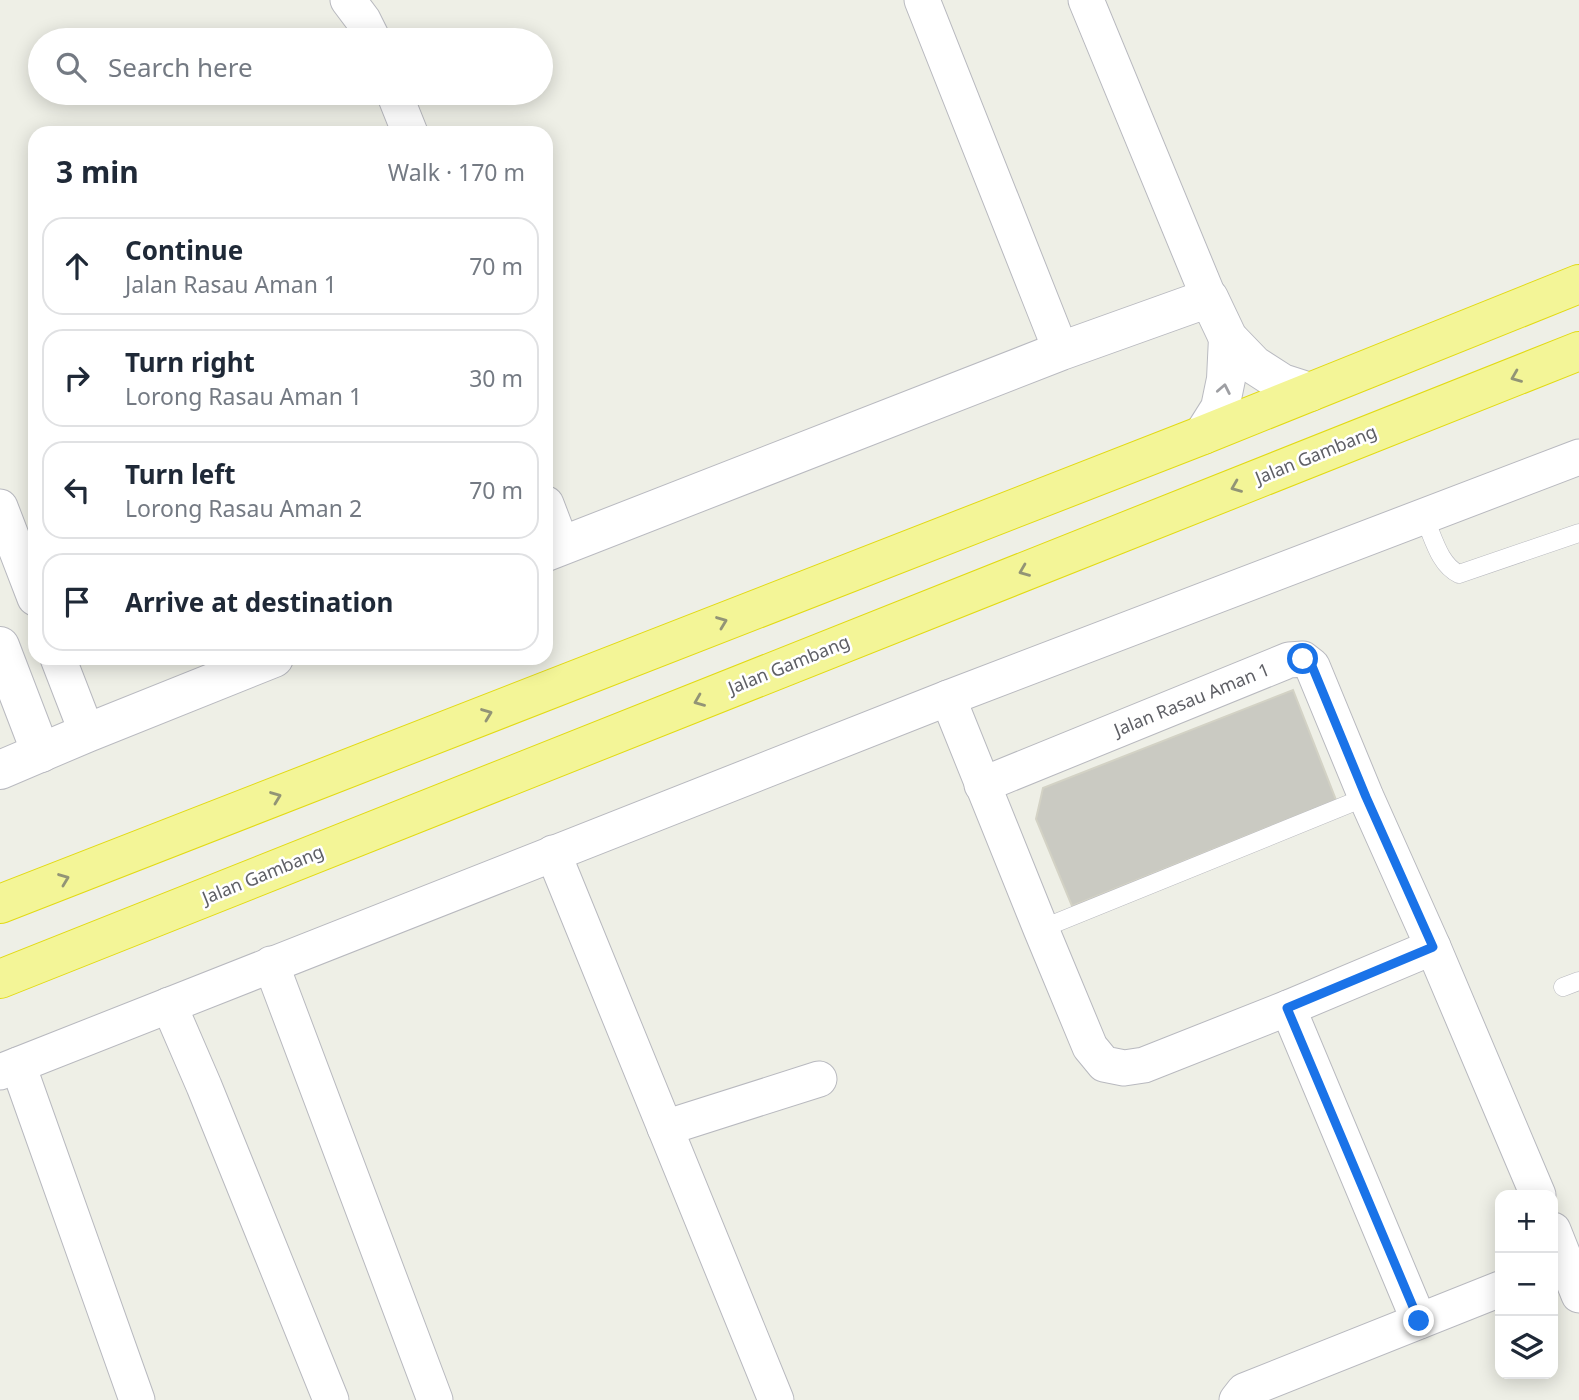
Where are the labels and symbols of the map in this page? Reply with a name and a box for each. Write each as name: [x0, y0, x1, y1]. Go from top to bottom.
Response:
one-way arrow: [1510, 368, 1522, 382]
one-way arrow: [1215, 383, 1230, 395]
street label: Jalan Gambang: [1249, 419, 1380, 490]
one-way arrow: [1230, 479, 1242, 493]
one-way arrow: [1019, 563, 1031, 577]
one-way arrow: [716, 617, 728, 631]
street label: Jalan Gambang: [722, 629, 853, 700]
route start: [1287, 643, 1318, 674]
street label: Jalan Rasau Aman 1: [1108, 657, 1273, 742]
one-way arrow: [694, 692, 706, 706]
one-way arrow: [481, 708, 493, 722]
one-way arrow: [269, 791, 281, 805]
street label: Jalan Gambang: [196, 839, 327, 910]
one-way arrow: [57, 874, 69, 888]
route end: [1403, 1305, 1434, 1336]

